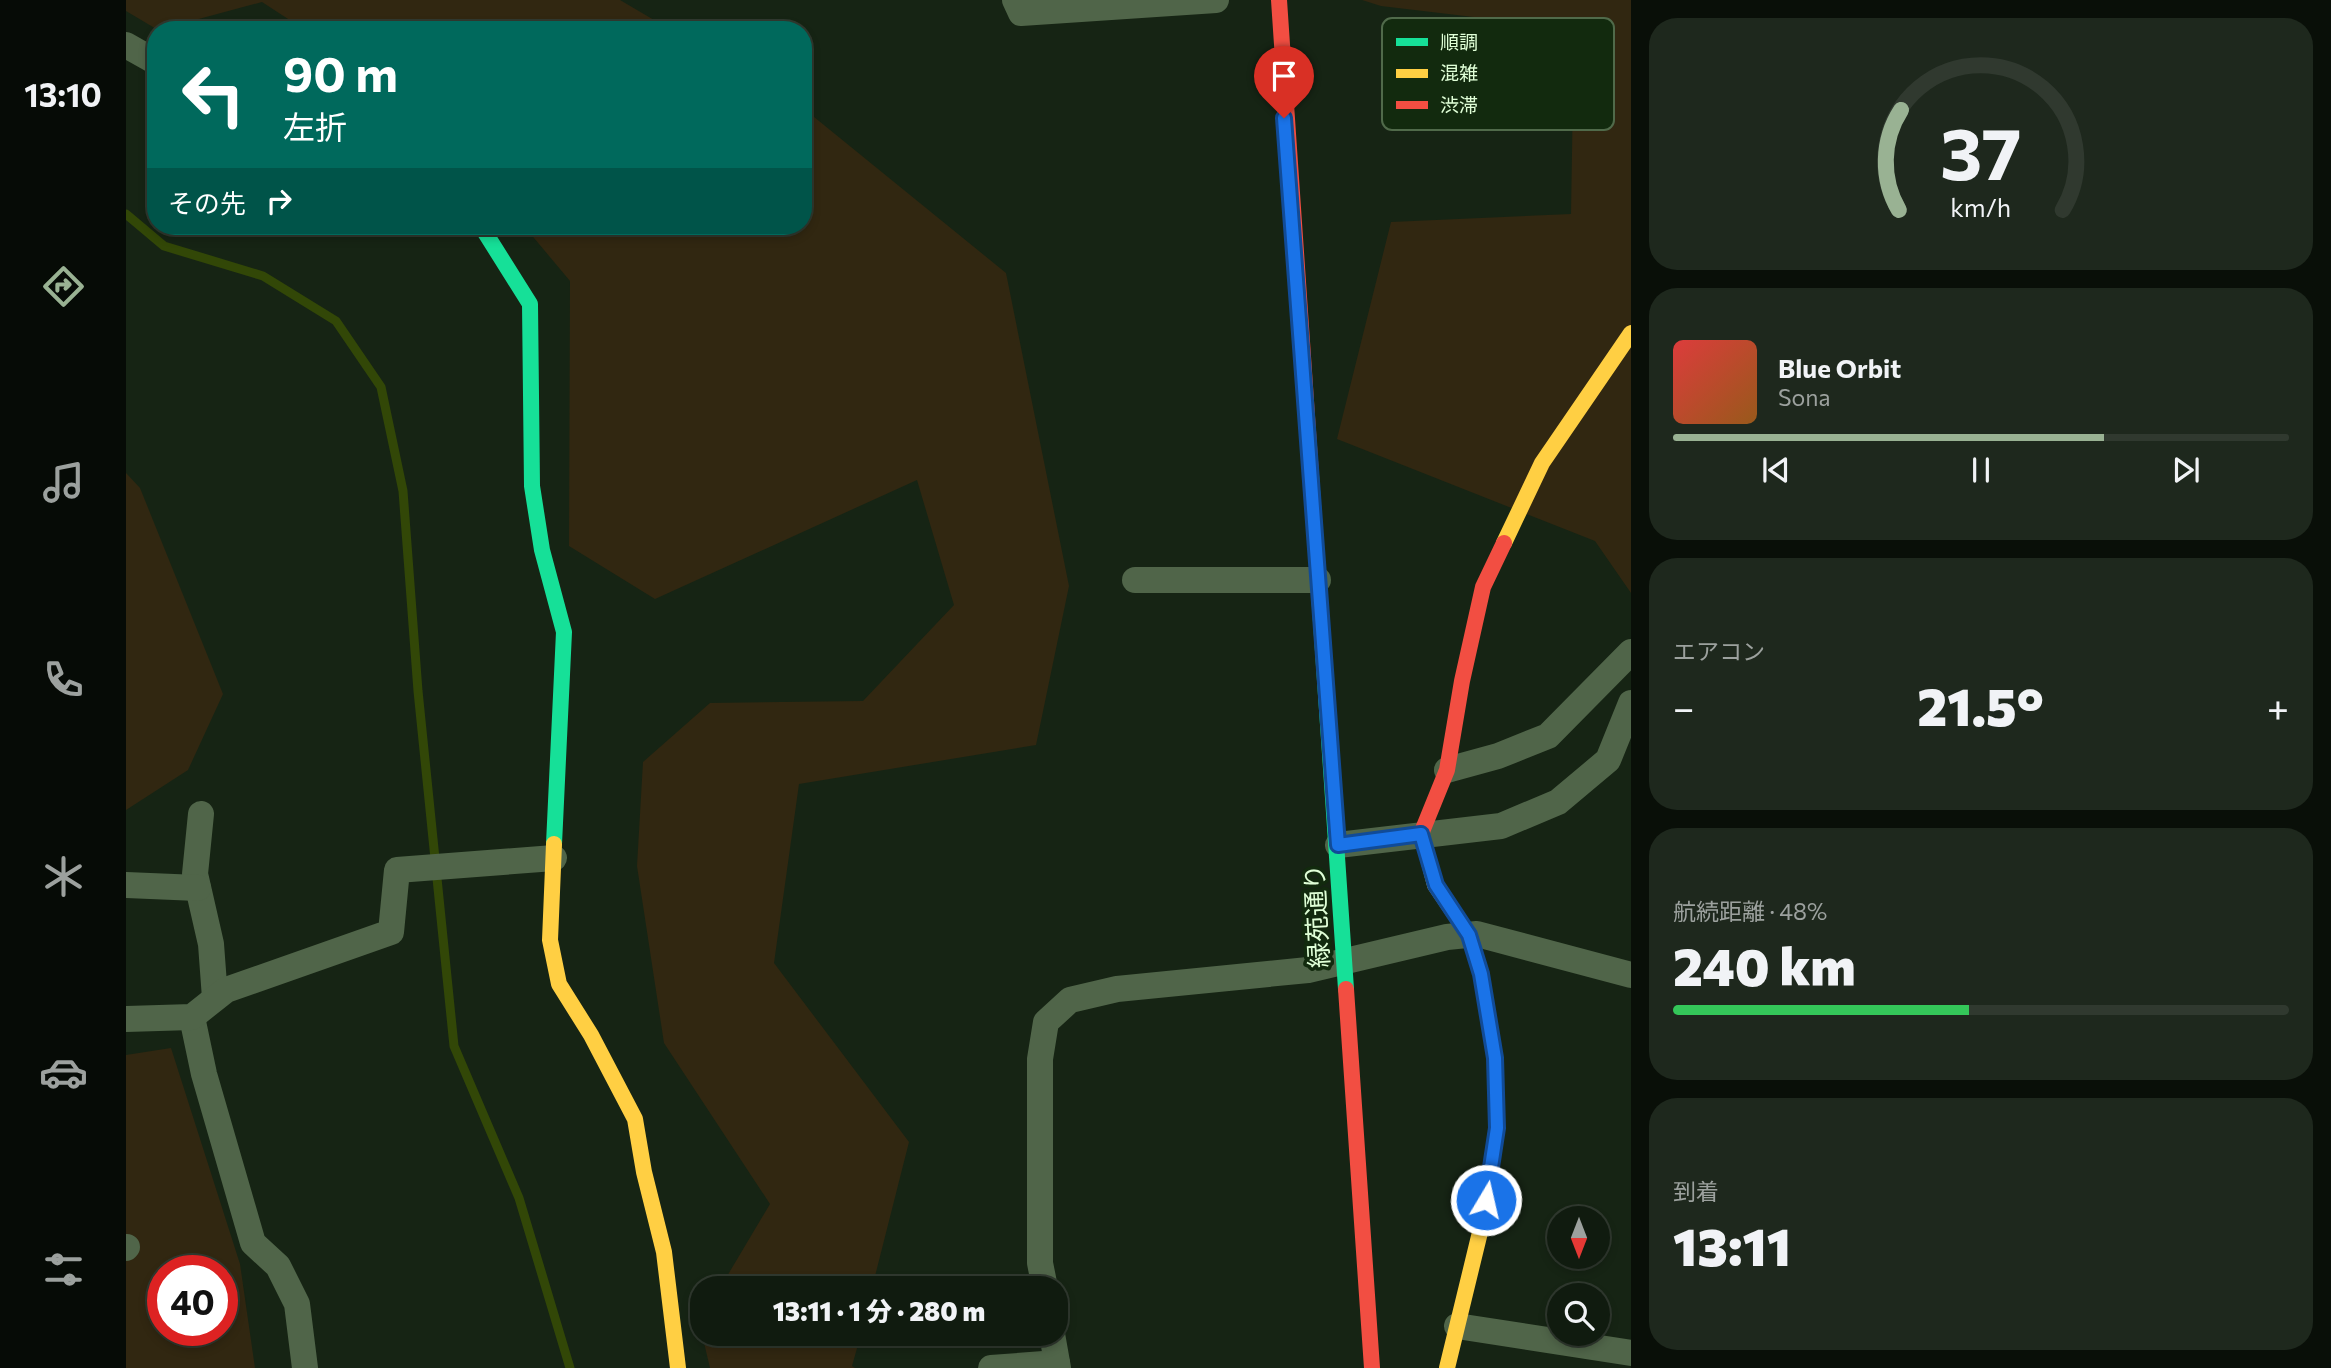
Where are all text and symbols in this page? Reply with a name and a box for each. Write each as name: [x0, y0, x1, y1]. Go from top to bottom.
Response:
legend: [1382, 18, 1614, 130]
text: 順調: [1440, 30, 1478, 53]
text: 90 m: [283, 42, 398, 102]
pin: [1254, 46, 1314, 118]
icon: left: [168, 49, 259, 140]
icon: arrive: [1265, 57, 1303, 95]
text: 混雑: [1440, 61, 1478, 84]
text: 13:10: [24, 74, 102, 114]
text: 渋滞: [1440, 93, 1478, 116]
text: 左折: [283, 106, 347, 146]
text: 37: [1940, 106, 2022, 195]
icon: right: [260, 182, 298, 220]
text: その先: [168, 187, 246, 218]
text: km/h: [1951, 192, 2011, 222]
icon: directions: [39, 262, 88, 311]
text: Blue Orbit: [1778, 352, 1901, 383]
text: Sona: [1778, 383, 1830, 411]
icon: previous: [1757, 451, 1795, 489]
icon: pause: [1962, 451, 2000, 489]
icon: next: [2167, 451, 2205, 489]
icon: music: [39, 458, 88, 507]
text: エアコン: [1673, 637, 1765, 665]
icon: phone: [39, 655, 88, 704]
text: 21.5°: [1917, 673, 2044, 737]
text: −: [1673, 683, 1695, 730]
text: +: [2267, 683, 2289, 730]
icon: climate: [39, 852, 88, 901]
street label: 緑苑通り: [1297, 863, 1334, 969]
text: 航続距離 · 48%: [1673, 897, 1827, 925]
text: 240 km: [1673, 933, 1856, 997]
icon: car: [39, 1048, 88, 1097]
position arrow: [1449, 1163, 1523, 1237]
text: 到着: [1673, 1177, 1719, 1205]
north arrow: [1547, 1206, 1610, 1269]
map controls: [1547, 1206, 1610, 1346]
text: 13:11: [1673, 1213, 1791, 1277]
icon: filters: [39, 1245, 88, 1294]
speed limit sign: 40: [147, 1255, 238, 1346]
button: search: [1547, 1283, 1610, 1346]
text: 13:11 · 1 分 · 280 m: [773, 1295, 985, 1326]

